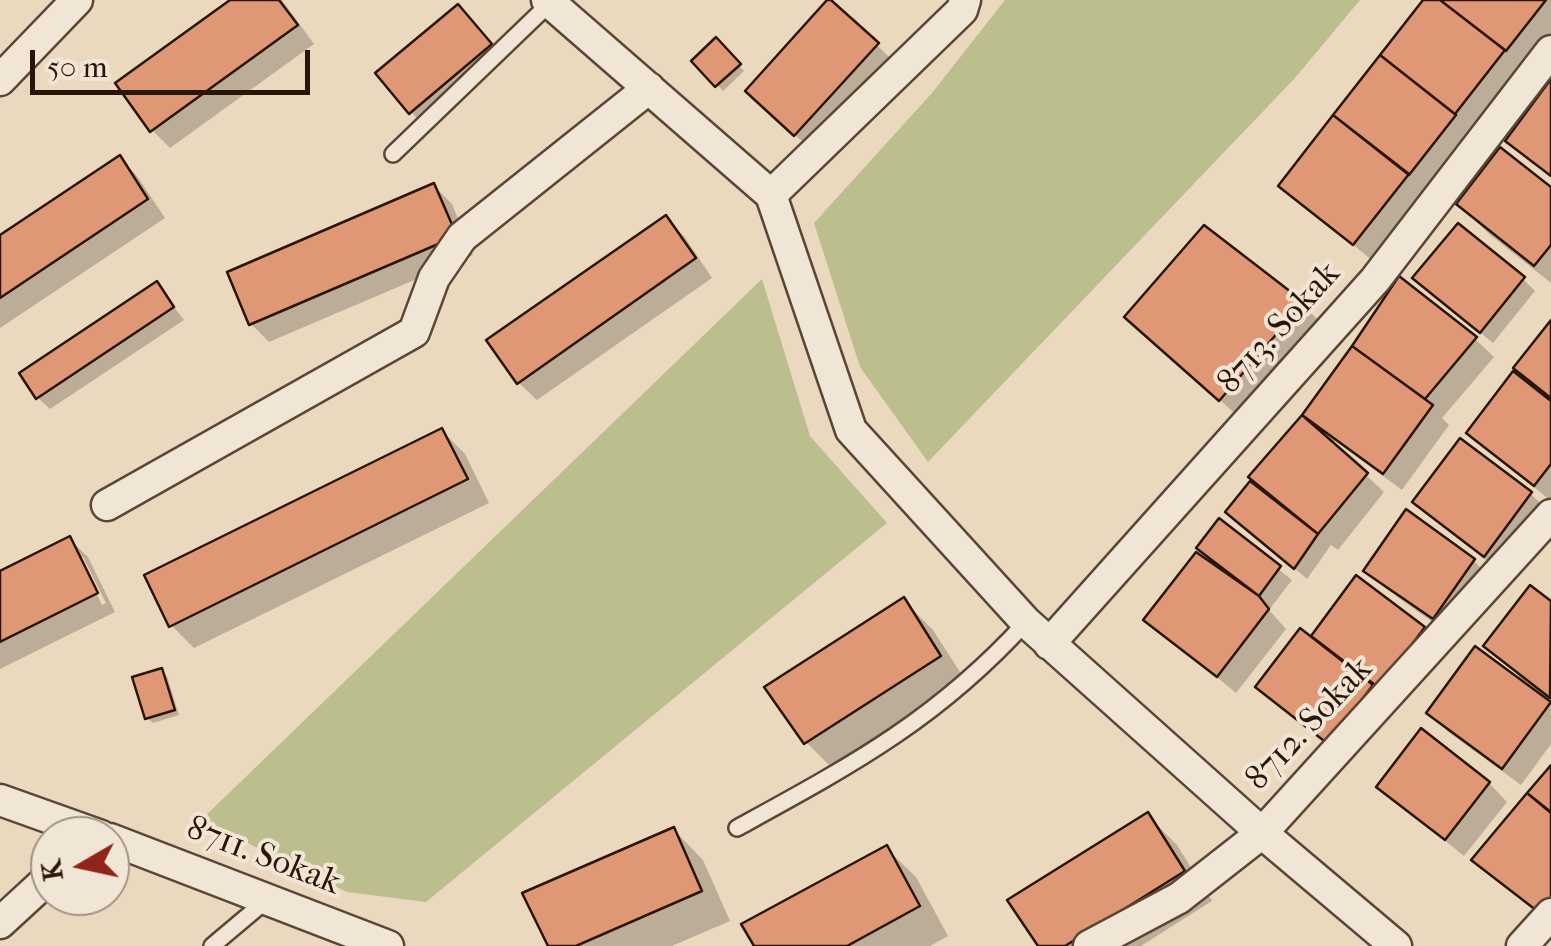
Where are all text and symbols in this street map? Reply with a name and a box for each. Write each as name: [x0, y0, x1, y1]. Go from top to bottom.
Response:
scale bar: [35, 30, 315, 92]
text: 50 m: [47, 50, 108, 85]
street label: 8713. Sokak: [1210, 254, 1350, 404]
street label: 8712. Sokak: [1238, 650, 1382, 800]
street label: 8711. Sokak: [180, 808, 346, 906]
north arrow: [30, 816, 130, 916]
text: K: [34, 858, 70, 883]

